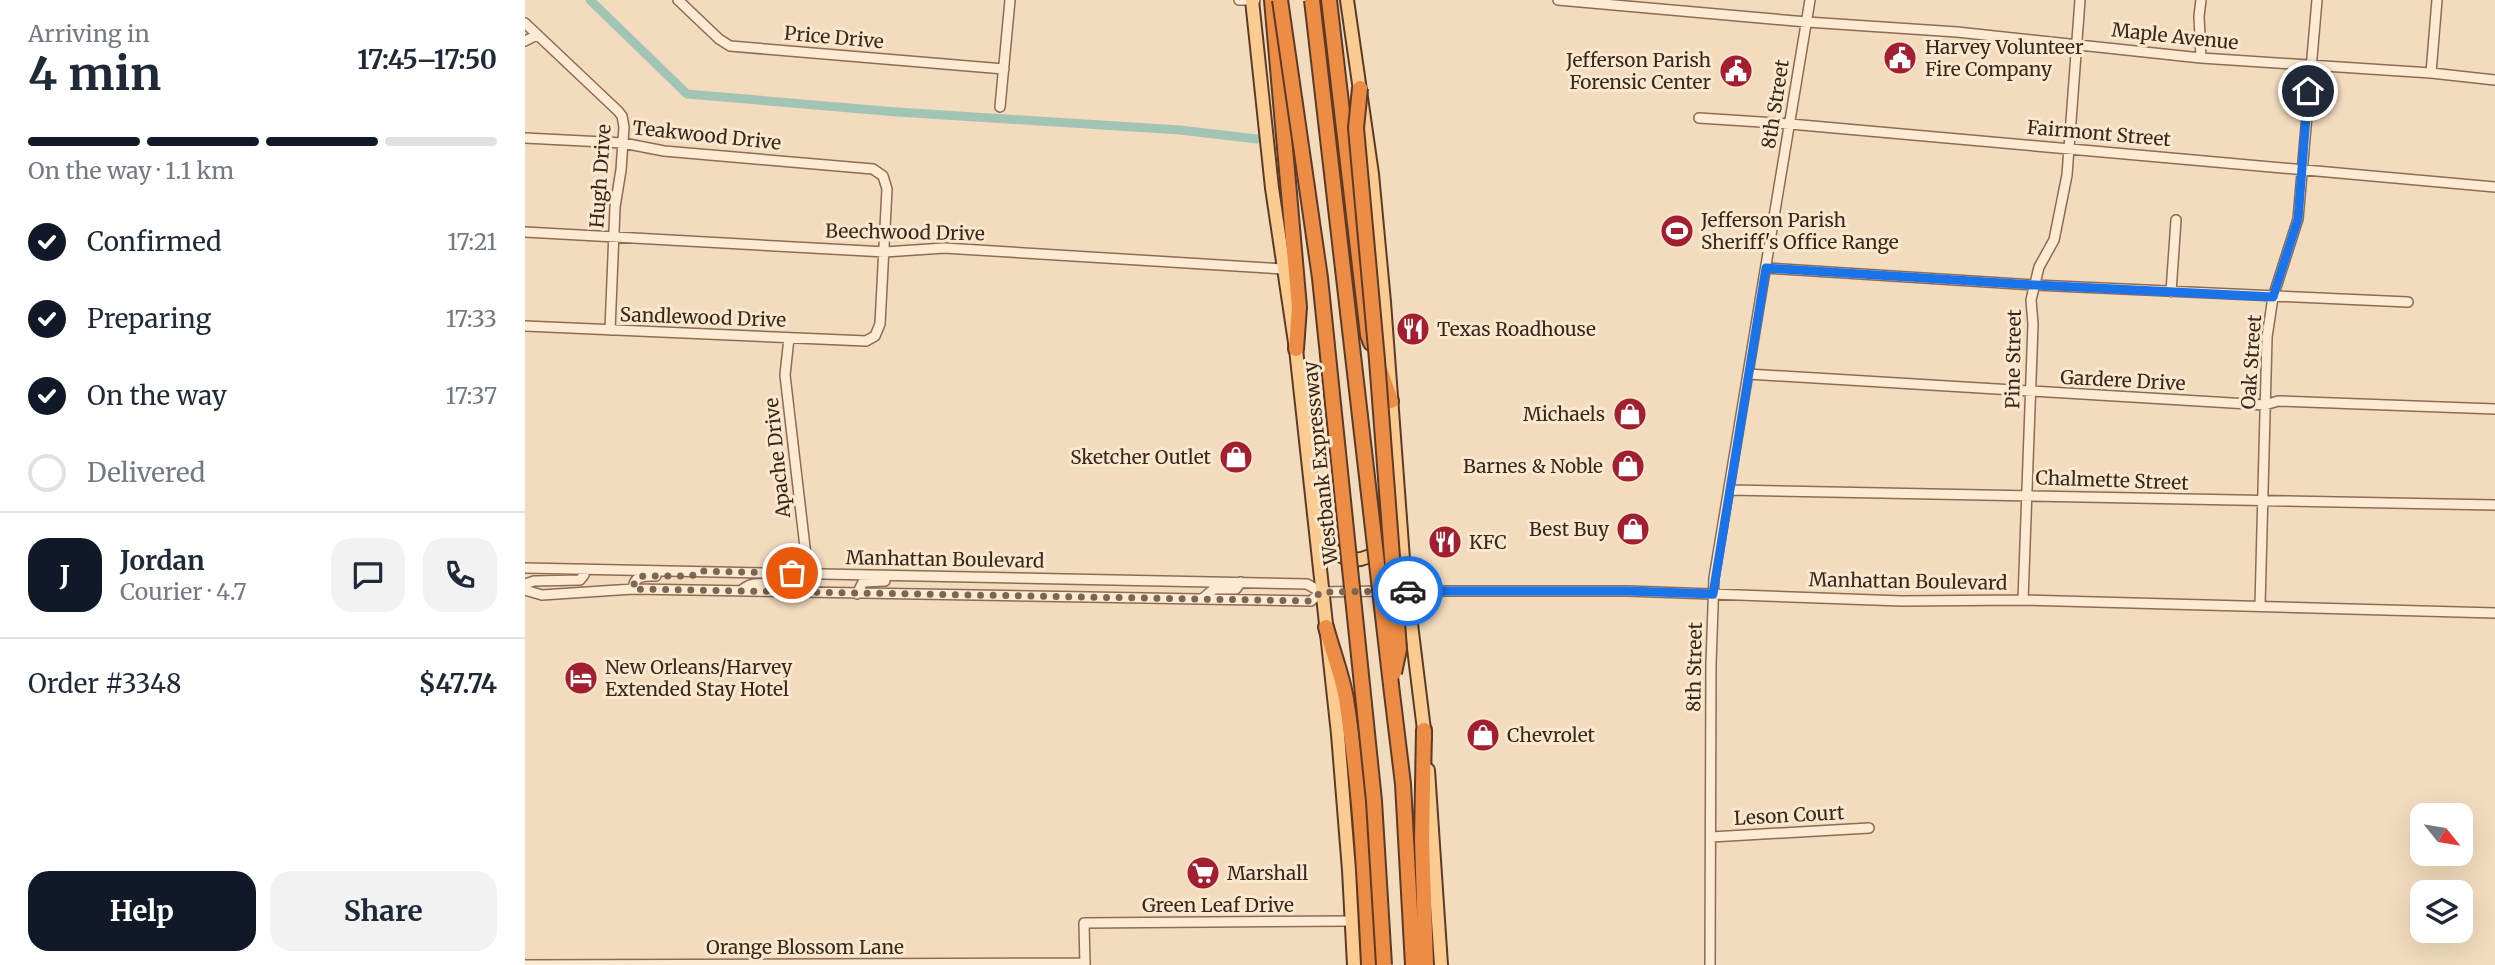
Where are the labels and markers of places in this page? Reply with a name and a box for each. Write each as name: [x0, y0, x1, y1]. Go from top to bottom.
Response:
place label: Harvey Volunteer Fire Company: [1925, 35, 2084, 81]
public building icon: Harvey Volunteer Fire Company: [1881, 39, 1919, 77]
place label: Jefferson Parish Forensic Center: [1565, 48, 1711, 94]
public building icon: Jefferson Parish Forensic Center: [1717, 52, 1755, 90]
pin: [2278, 61, 2338, 121]
place label: Jefferson Parish Sheriff's Office Range: [1700, 208, 1899, 254]
sports icon: Jefferson Parish Sheriff's Office Range: [1658, 212, 1696, 250]
restaurant icon: Texas Roadhouse: [1394, 310, 1432, 348]
place label: Texas Roadhouse: [1437, 317, 1596, 341]
shop icon: Michaels: [1611, 395, 1649, 433]
place label: Michaels: [1523, 402, 1605, 426]
shop icon: Sketcher Outlet: [1217, 438, 1255, 476]
place label: Sketcher Outlet: [1070, 445, 1212, 469]
shop icon: Barnes & Noble: [1609, 447, 1647, 485]
place label: Barnes & Noble: [1463, 454, 1603, 478]
shop icon: Best Buy: [1614, 510, 1652, 548]
place label: Best Buy: [1529, 517, 1609, 541]
restaurant icon: KFC: [1426, 523, 1464, 561]
place label: KFC: [1469, 530, 1507, 554]
pin: [762, 543, 822, 603]
place label: New Orleans/Harvey Extended Stay Hotel: [605, 655, 792, 701]
hotel icon: New Orleans/Harvey Extended Stay Hotel: [562, 659, 600, 697]
shop icon: Chevrolet: [1464, 716, 1502, 754]
place label: Chevrolet: [1507, 723, 1596, 747]
supermarket icon: Marshall: [1184, 854, 1222, 892]
place label: Marshall: [1227, 861, 1308, 885]

